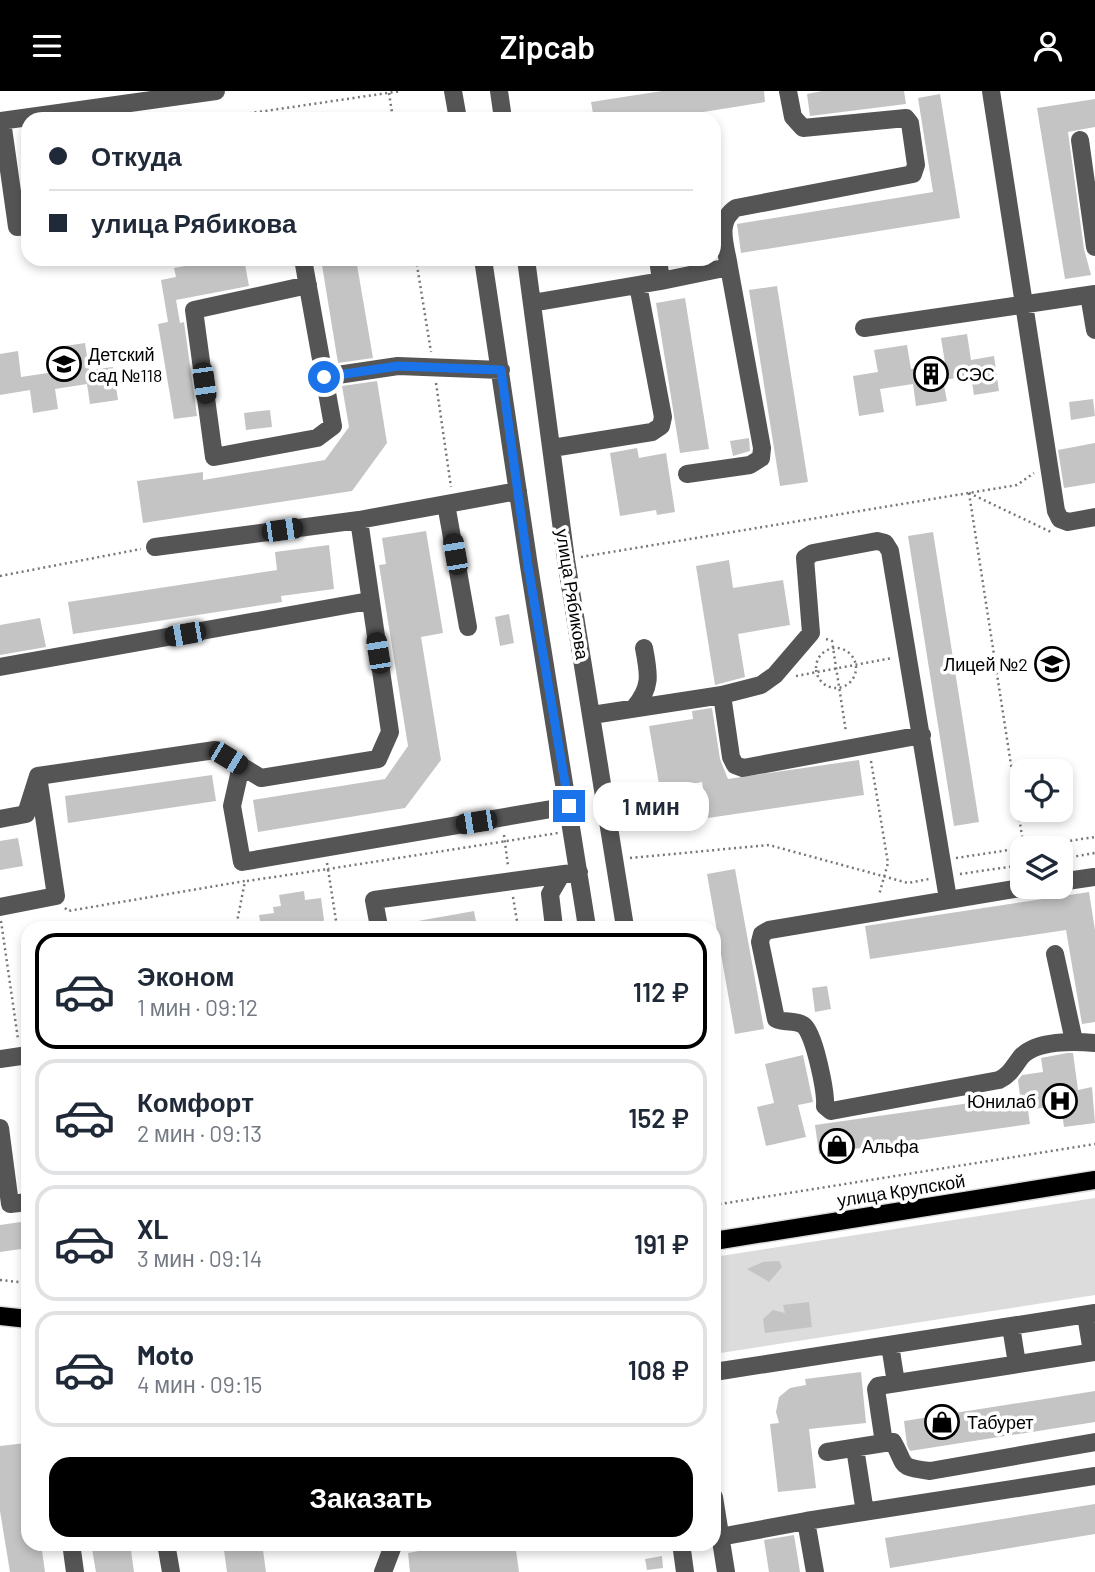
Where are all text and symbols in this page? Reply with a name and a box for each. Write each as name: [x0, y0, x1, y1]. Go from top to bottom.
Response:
icon: menu: [28, 27, 66, 65]
text: Zipcab: [500, 27, 595, 65]
icon: person: [1029, 27, 1067, 65]
text: Откуда: [91, 140, 182, 171]
text: улица Рябикова: [91, 207, 296, 238]
place label: Детский сад №118: [88, 343, 162, 386]
school or university icon: Детский сад №118: [45, 345, 83, 383]
building icon: СЭС: [912, 355, 950, 393]
car: [191, 361, 218, 405]
route start: [308, 361, 340, 393]
place label: СЭС: [956, 363, 995, 385]
car: [260, 517, 305, 543]
street label: улица Рябикова: [552, 527, 594, 662]
car: [442, 531, 469, 577]
car: [163, 620, 208, 648]
car: [365, 631, 392, 675]
school or university icon: Лицей №2: [1033, 645, 1071, 683]
place label: Лицей №2: [943, 653, 1028, 675]
car: [205, 738, 252, 778]
map controls: [1010, 759, 1073, 899]
button: locate: [1010, 759, 1073, 822]
callout: 1 мин: [594, 781, 709, 831]
route end: [553, 790, 585, 822]
text: 1 мин: [622, 792, 680, 820]
car: [454, 808, 499, 836]
button: layers: [1010, 836, 1073, 899]
icon: car: [53, 960, 116, 1023]
text: Эконом: [137, 960, 235, 991]
text: 112 ₽: [633, 976, 689, 1007]
text: 1 мин · 09:12: [137, 993, 258, 1021]
hospital icon: Юнилаб: [1041, 1082, 1079, 1120]
icon: car: [53, 1086, 116, 1149]
text: Комфорт: [137, 1086, 254, 1117]
place label: Юнилаб: [967, 1090, 1036, 1112]
text: 152 ₽: [628, 1102, 689, 1133]
text: 2 мин · 09:13: [137, 1119, 262, 1147]
shop icon: Альфа: [818, 1127, 856, 1165]
place label: Альфа: [862, 1135, 920, 1157]
street label: улица Крупской: [835, 1169, 967, 1211]
icon: car: [53, 1212, 116, 1275]
text: XL: [137, 1213, 168, 1244]
text: 191 ₽: [634, 1228, 689, 1259]
text: 3 мин · 09:14: [137, 1244, 262, 1272]
icon: car: [53, 1338, 116, 1401]
text: Moto: [137, 1339, 194, 1370]
text: 108 ₽: [628, 1354, 689, 1385]
text: 4 мин · 09:15: [137, 1370, 262, 1398]
shop icon: Табурет: [923, 1403, 961, 1441]
place label: Табурет: [967, 1411, 1034, 1433]
button: Заказать: [49, 1457, 693, 1537]

